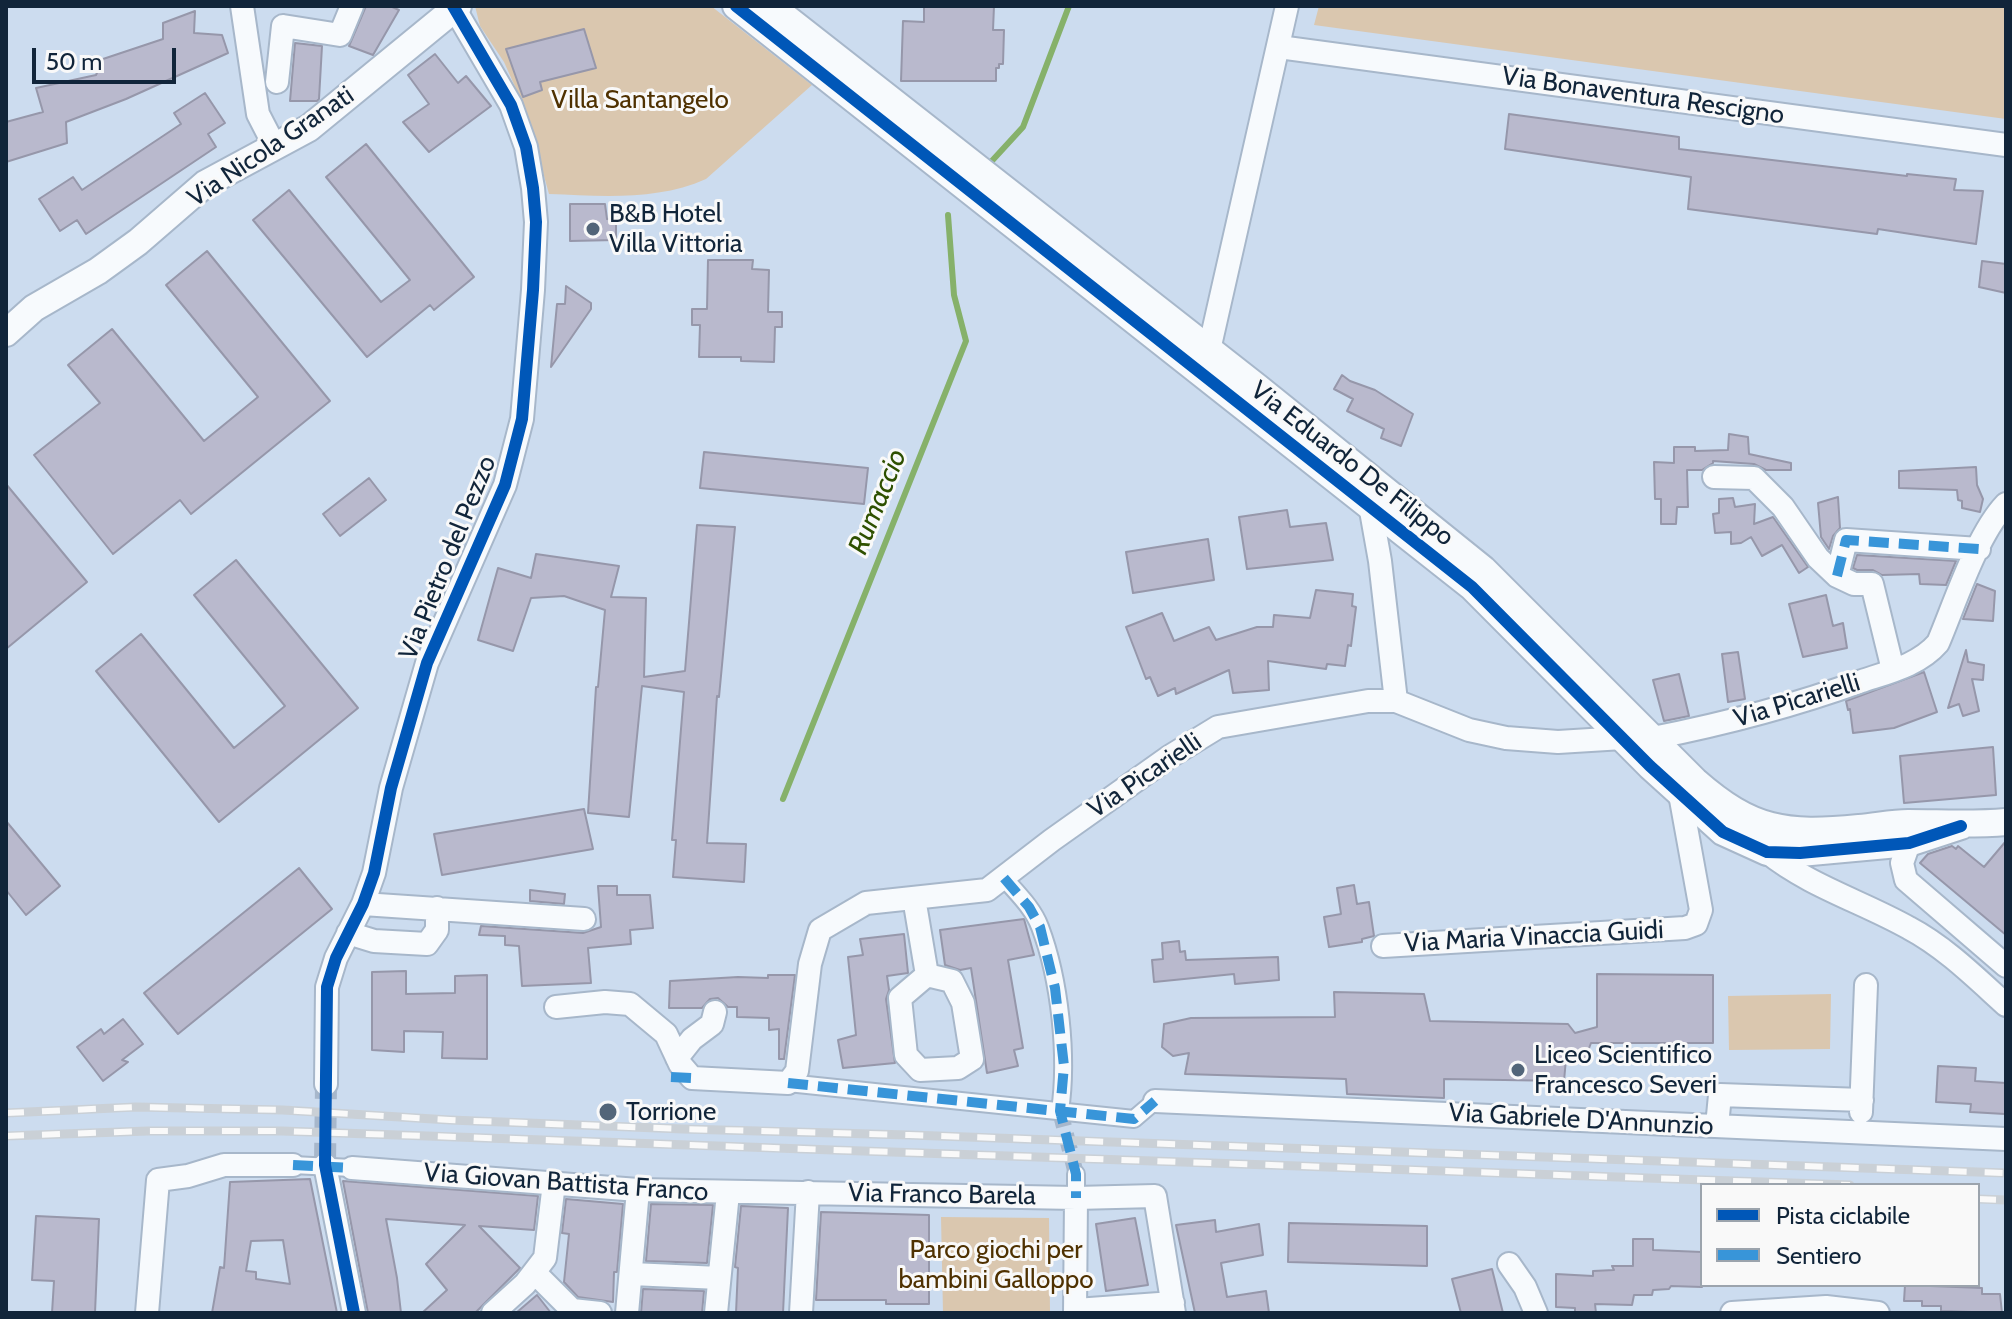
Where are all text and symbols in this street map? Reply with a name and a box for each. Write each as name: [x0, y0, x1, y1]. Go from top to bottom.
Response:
scale bar: [36, 32, 180, 82]
text: 50 m: [46, 47, 102, 76]
street label: Via Bonaventura Rescigno: [1500, 61, 1786, 131]
street label: Via Nicola Granati: [182, 80, 360, 214]
park label: Villa Santangelo: [551, 84, 729, 116]
place label: B&B Hotel Villa Vittoria: [609, 198, 743, 260]
marker: B&B Hotel Villa Vittoria: [584, 220, 602, 238]
street label: Via Eduardo De Filippo: [1244, 375, 1460, 553]
water label: Rumaccio: [842, 445, 914, 559]
street label: Via Pietro del Pezzo: [393, 451, 503, 665]
street label: Via Picarielli: [1730, 667, 1864, 735]
street label: Via Picarielli: [1082, 727, 1208, 825]
street label: Via Maria Vinaccia Guidi: [1404, 915, 1664, 959]
place label: Liceo Scientifico Francesco Severi: [1534, 1039, 1717, 1100]
marker: Liceo Scientifico Francesco Severi: [1509, 1061, 1527, 1079]
place label: Torrione: [626, 1096, 716, 1128]
street label: Via Gabriele D'Annunzio: [1448, 1097, 1714, 1143]
marker: Torrione: [597, 1101, 619, 1123]
street label: Via Giovan Battista Franco: [423, 1157, 709, 1209]
street label: Via Franco Barela: [848, 1178, 1036, 1212]
legend: [1700, 1183, 1980, 1287]
text: Pista ciclabile: [1776, 1201, 1910, 1230]
park label: Parco giochi per bambini Galloppo: [898, 1234, 1094, 1296]
text: Sentiero: [1776, 1241, 1861, 1270]

